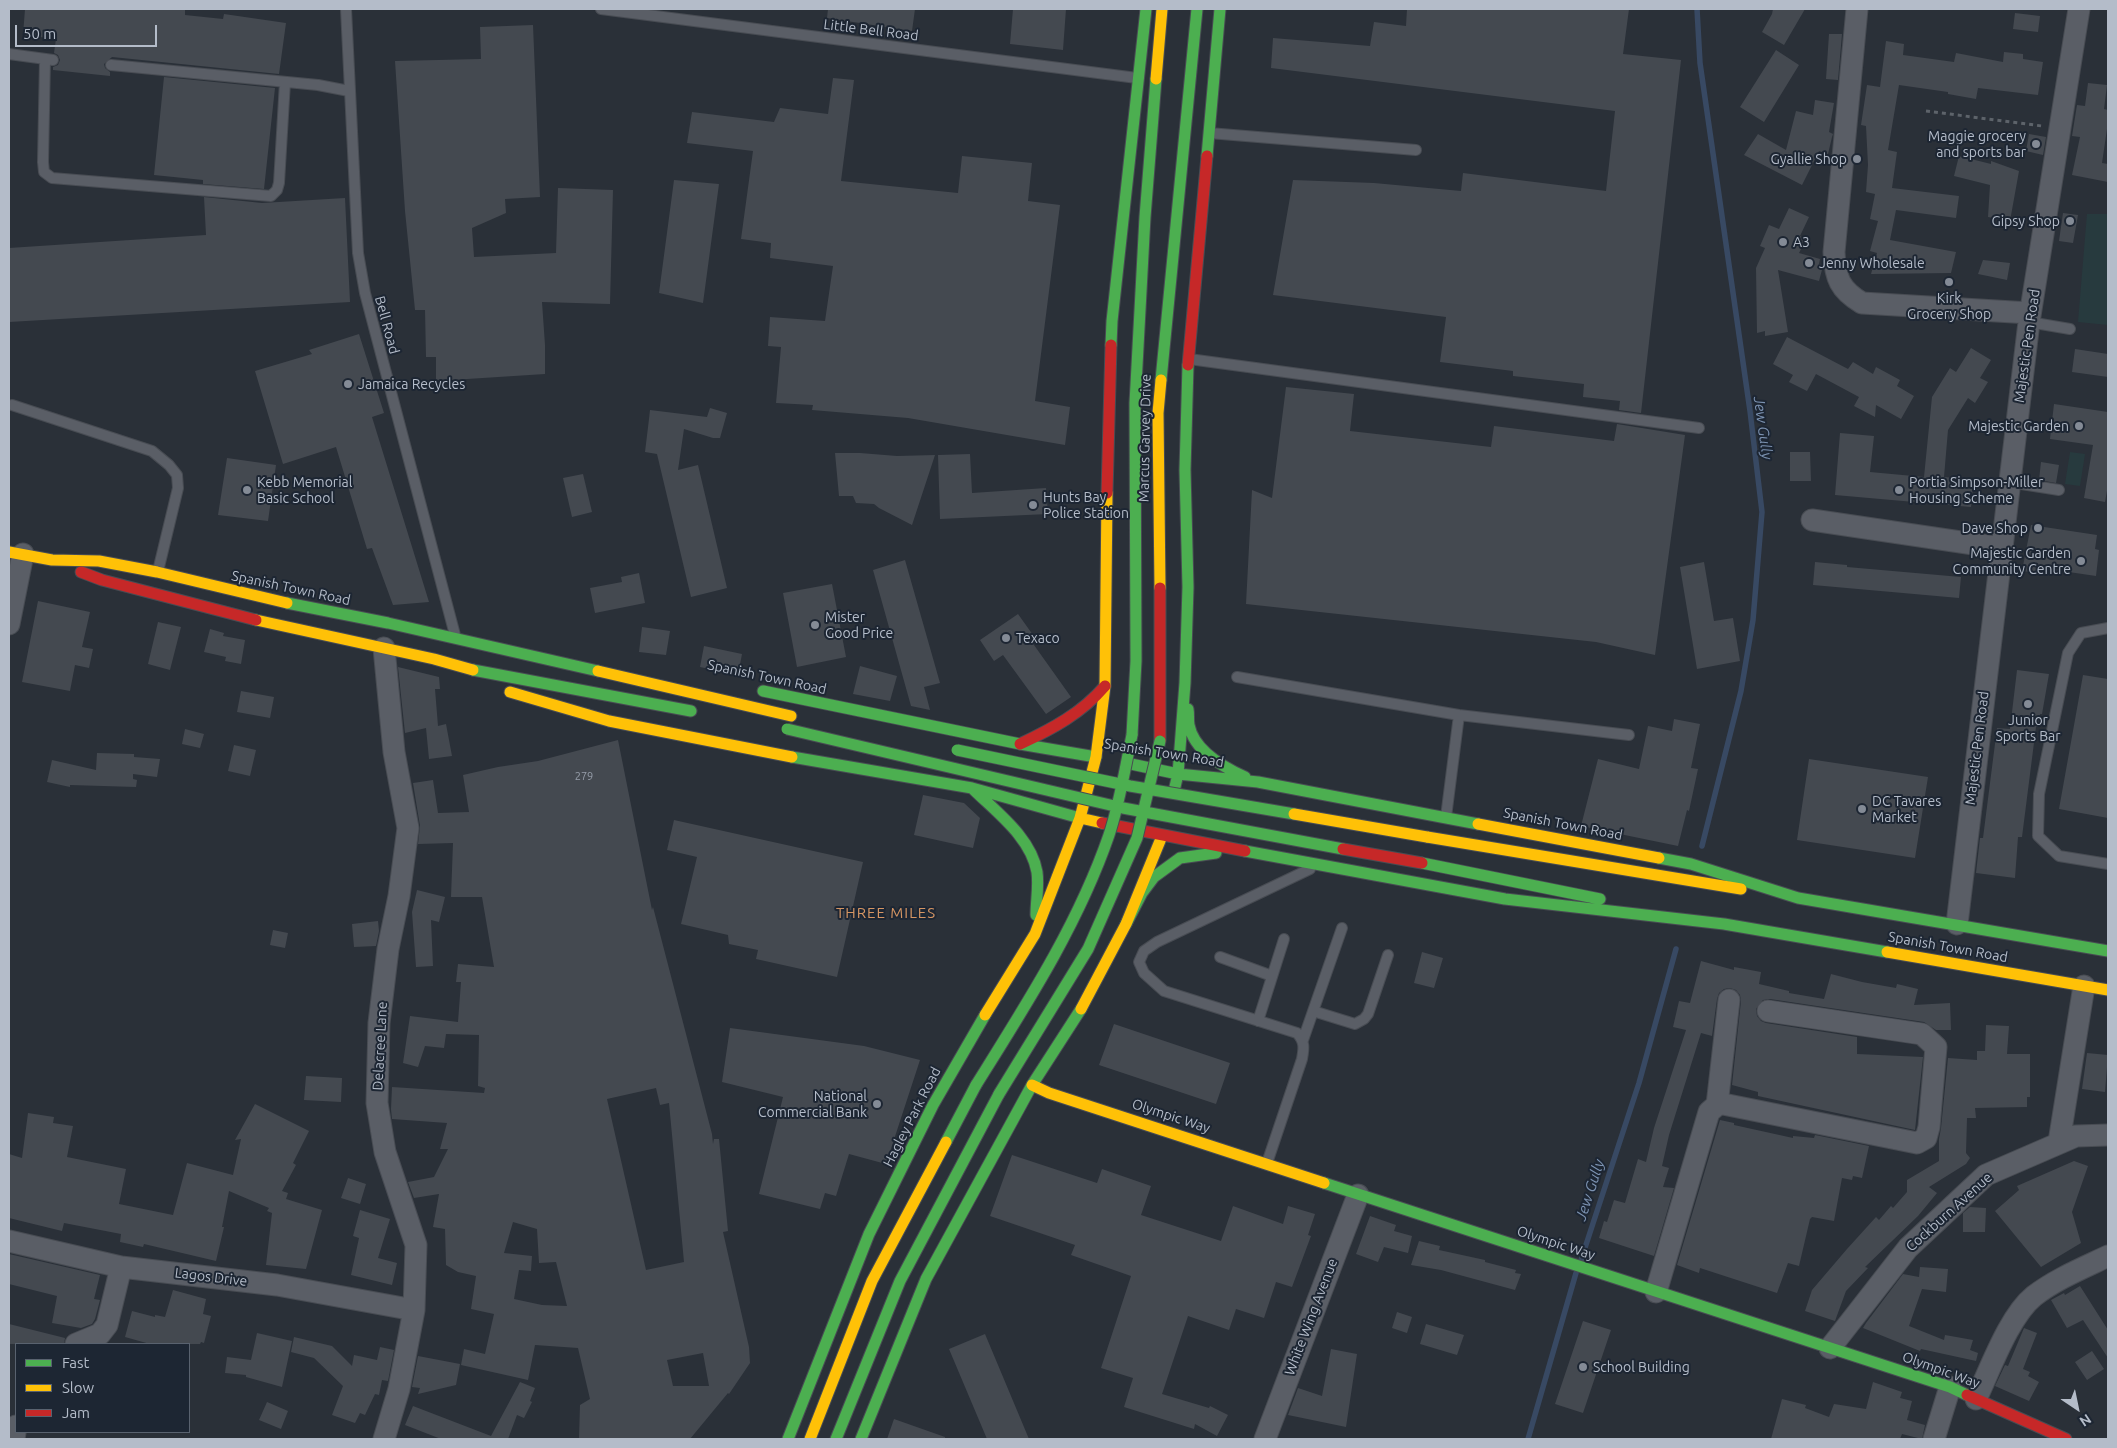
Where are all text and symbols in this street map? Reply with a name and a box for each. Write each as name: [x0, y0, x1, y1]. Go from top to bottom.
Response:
scale bar: [18, 15, 160, 47]
street label: Little Bell Road: [823, 16, 919, 44]
text: 50 m: [23, 25, 56, 42]
place label: Maggie grocery and sports bar: [1928, 128, 2026, 160]
marker: Maggie grocery and sports bar: [2030, 138, 2042, 150]
place label: Gyallie Shop: [1771, 151, 1847, 167]
marker: Gyallie Shop: [1851, 153, 1863, 165]
place label: Gipsy Shop: [1991, 213, 2060, 229]
marker: Gipsy Shop: [2064, 215, 2076, 227]
place label: A3: [1793, 234, 1810, 250]
marker: A3: [1777, 236, 1789, 248]
place label: Jenny Wholesale: [1819, 255, 1925, 271]
marker: Jenny Wholesale: [1803, 257, 1815, 269]
marker: Kirk Grocery Shop: [1943, 276, 1955, 288]
street label: Majestic Pen Road: [2011, 288, 2043, 404]
place label: Kirk Grocery Shop: [1907, 290, 1991, 322]
street label: Bell Road: [371, 294, 403, 356]
street label: Marcus Garvey Drive: [1135, 374, 1155, 502]
place label: Jamaica Recycles: [358, 376, 465, 392]
marker: Jamaica Recycles: [342, 378, 354, 390]
water label: Jew Gully: [1750, 396, 1776, 460]
place label: Majestic Garden: [1968, 418, 2069, 434]
marker: Majestic Garden: [2073, 420, 2085, 432]
place label: Kebb Memorial Basic School: [257, 474, 352, 507]
place label: Portia Simpson-Miller Housing Scheme: [1909, 474, 2043, 507]
marker: Kebb Memorial Basic School: [241, 484, 253, 496]
marker: Portia Simpson-Miller Housing Scheme: [1893, 484, 1905, 496]
place label: Hunts Bay Police Station: [1043, 489, 1129, 522]
marker: Hunts Bay Police Station: [1027, 499, 1039, 511]
place label: Dave Shop: [1961, 520, 2028, 536]
marker: Dave Shop: [2032, 522, 2044, 534]
place label: Majestic Garden Community Centre: [1952, 545, 2071, 578]
marker: Majestic Garden Community Centre: [2075, 555, 2087, 567]
street label: Spanish Town Road: [230, 567, 352, 609]
place label: Mister Good Price: [825, 609, 893, 642]
marker: Mister Good Price: [809, 619, 821, 631]
place label: Texaco: [1016, 630, 1060, 646]
marker: Texaco: [1000, 632, 1012, 644]
street label: Spanish Town Road: [706, 656, 828, 698]
street label: Majestic Pen Road: [1962, 690, 1992, 806]
marker: Junior Sports Bar: [2022, 698, 2034, 710]
place label: Junior Sports Bar: [1995, 712, 2061, 744]
street label: Spanish Town Road: [1103, 735, 1225, 771]
house number: 279: [575, 769, 593, 783]
place label: DC Tavares Market: [1872, 793, 1941, 826]
marker: DC Tavares Market: [1856, 803, 1868, 815]
street label: Spanish Town Road: [1502, 804, 1624, 844]
district label: THREE MILES: [835, 904, 937, 922]
street label: Spanish Town Road: [1887, 928, 2009, 966]
street label: Delacree Lane: [369, 1001, 391, 1091]
street label: Hagley Park Road: [880, 1064, 944, 1170]
place label: National Commercial Bank: [758, 1088, 867, 1120]
street label: Olympic Way: [1130, 1095, 1212, 1137]
marker: National Commercial Bank: [871, 1098, 883, 1110]
water label: Jew Gully: [1572, 1157, 1608, 1223]
street label: Cockburn Avenue: [1902, 1169, 1996, 1255]
street label: Olympic Way: [1515, 1222, 1597, 1264]
street label: White Wing Avenue: [1281, 1256, 1341, 1378]
street label: Lagos Drive: [174, 1264, 248, 1290]
legend: [15, 1343, 190, 1433]
street label: Olympic Way: [1900, 1348, 1982, 1392]
text: Fast: [62, 1354, 89, 1371]
place label: School Building: [1593, 1359, 1690, 1375]
marker: School Building: [1577, 1361, 1589, 1373]
text: Slow: [62, 1379, 94, 1396]
north arrow: [2052, 1383, 2102, 1433]
text: Jam: [62, 1404, 90, 1421]
text: N: [2077, 1411, 2094, 1430]

